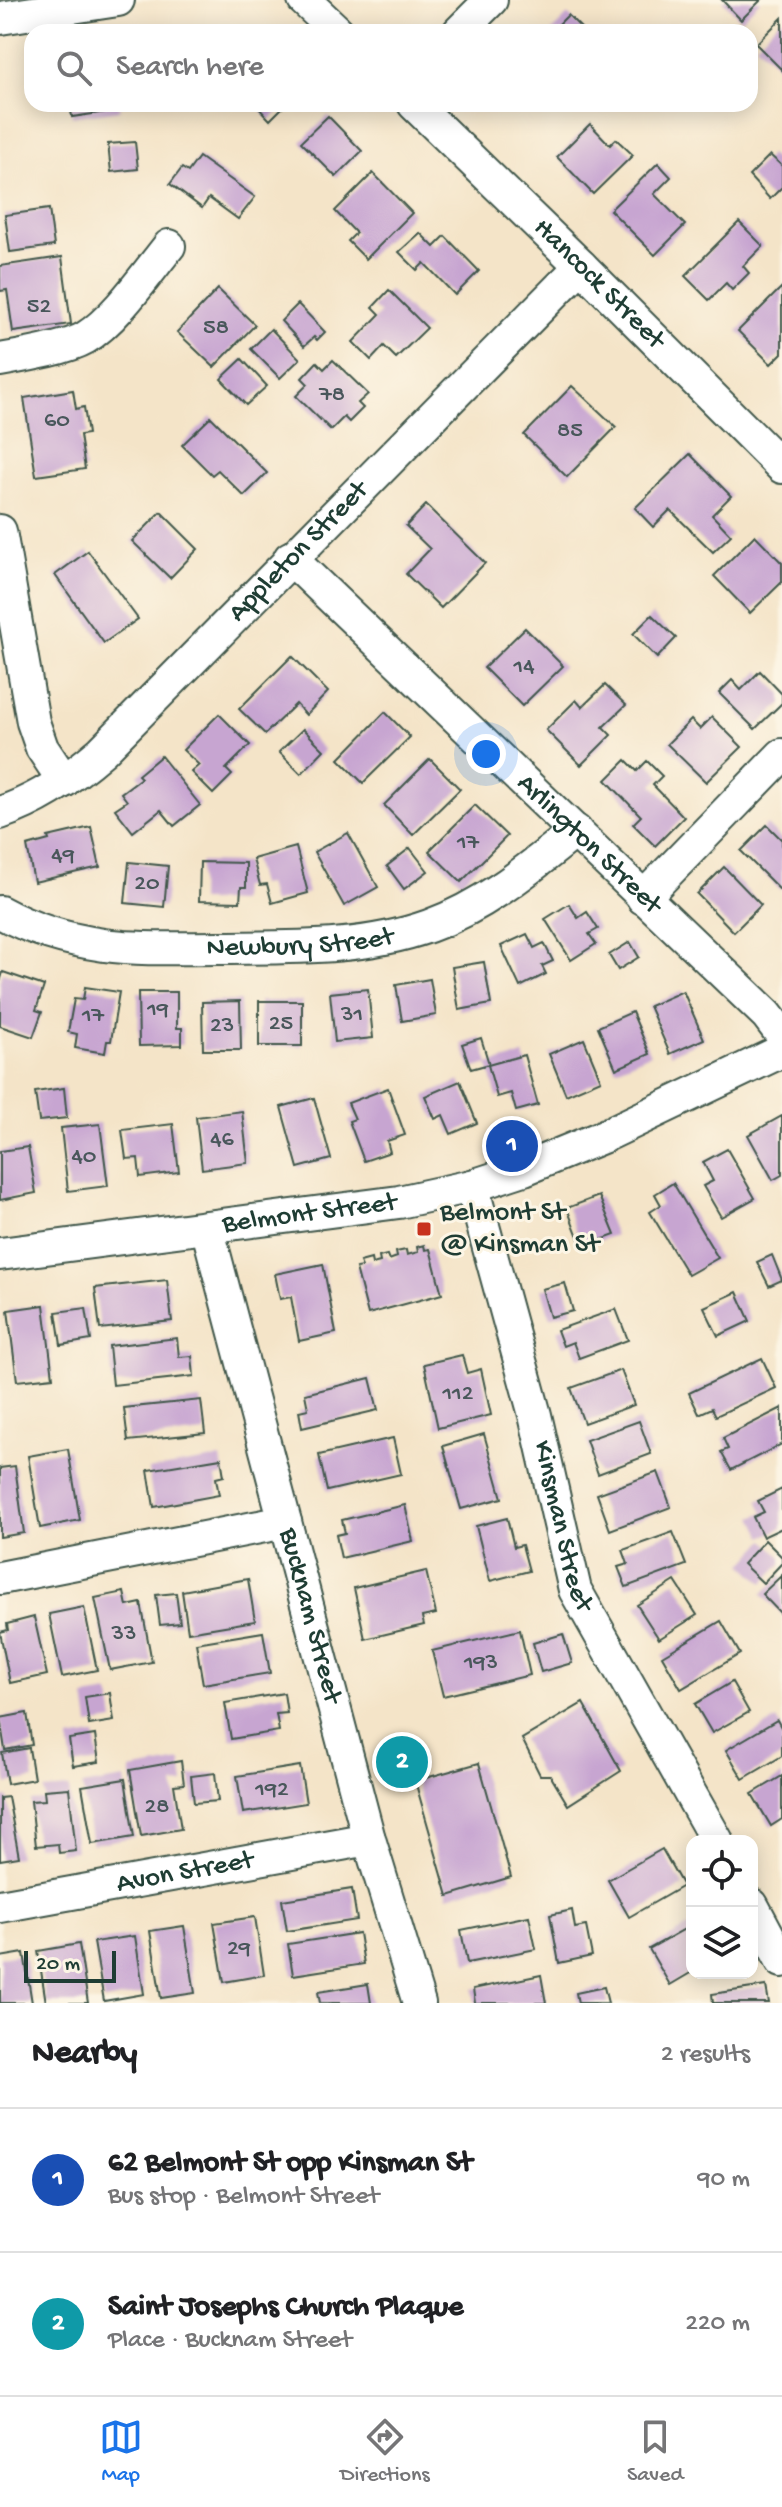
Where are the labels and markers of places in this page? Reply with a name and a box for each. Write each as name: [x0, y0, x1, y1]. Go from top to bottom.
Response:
pin: 1: [486, 1116, 538, 1176]
place label: Belmont St @ Kinsman St: [439, 1197, 602, 1262]
marker: Belmont St @ Kinsman St: [415, 1220, 433, 1238]
pin: 2: [376, 1732, 428, 1792]

